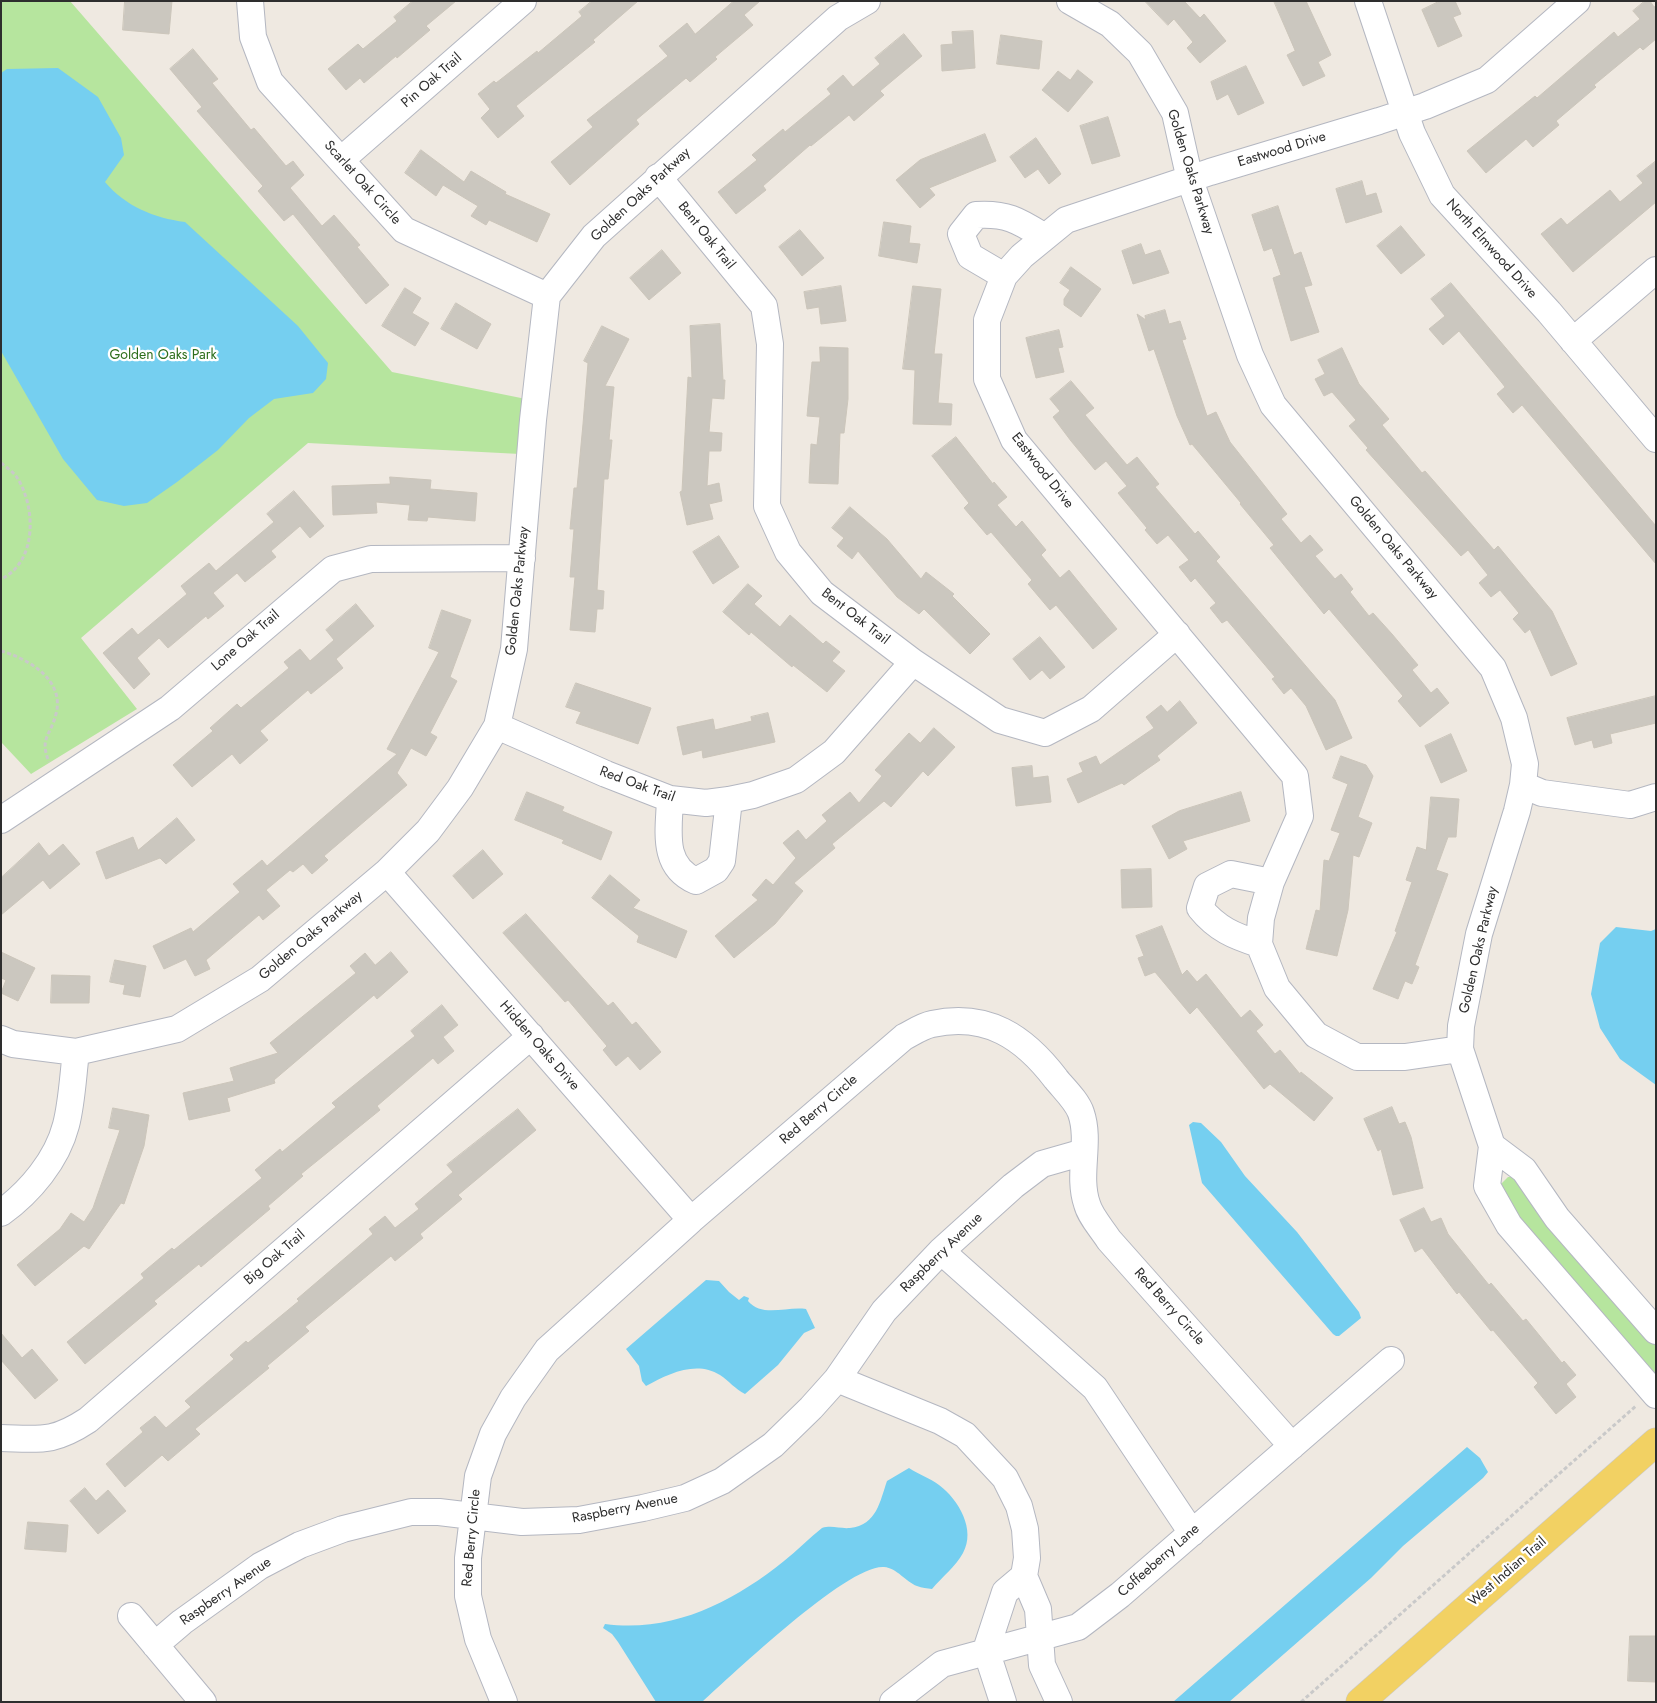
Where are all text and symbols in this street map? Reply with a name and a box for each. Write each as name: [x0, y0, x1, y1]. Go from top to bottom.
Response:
street label: Pin Oak Trail: [398, 50, 466, 112]
street label: Golden Oaks Parkway: [1163, 108, 1217, 236]
street label: Eastwood Drive: [1236, 129, 1328, 171]
street label: Scarlet Oak Circle: [320, 138, 404, 228]
street label: Golden Oaks Parkway: [588, 145, 694, 245]
street label: North Elmwood Drive: [1442, 196, 1540, 302]
street label: Bent Oak Trail: [674, 199, 738, 273]
park label: Golden Oaks Park: [109, 348, 217, 364]
street label: Eastwood Drive: [1007, 430, 1077, 512]
street label: Golden Oaks Parkway: [1345, 493, 1441, 603]
street label: Golden Oaks Parkway: [503, 526, 533, 656]
street label: Bent Oak Trail: [818, 585, 892, 649]
street label: Lone Oak Trail: [209, 607, 283, 675]
street label: Red Oak Trail: [597, 764, 677, 806]
street label: Golden Oaks Parkway: [1456, 885, 1502, 1015]
street label: Golden Oaks Parkway: [256, 888, 366, 984]
street label: Hidden Oaks Drive: [495, 998, 583, 1094]
street label: Red Berry Circle: [777, 1072, 861, 1148]
street label: Raspberry Avenue: [898, 1210, 986, 1296]
street label: Big Oak Trail: [241, 1227, 309, 1289]
street label: Red Berry Circle: [1130, 1265, 1208, 1349]
street label: Red Berry Circle: [459, 1489, 485, 1587]
street label: Raspberry Avenue: [571, 1491, 679, 1527]
street label: Coffeeberry Lane: [1115, 1521, 1203, 1601]
street label: West Indian Trail: [1466, 1534, 1550, 1610]
street label: Raspberry Avenue: [177, 1554, 275, 1630]

